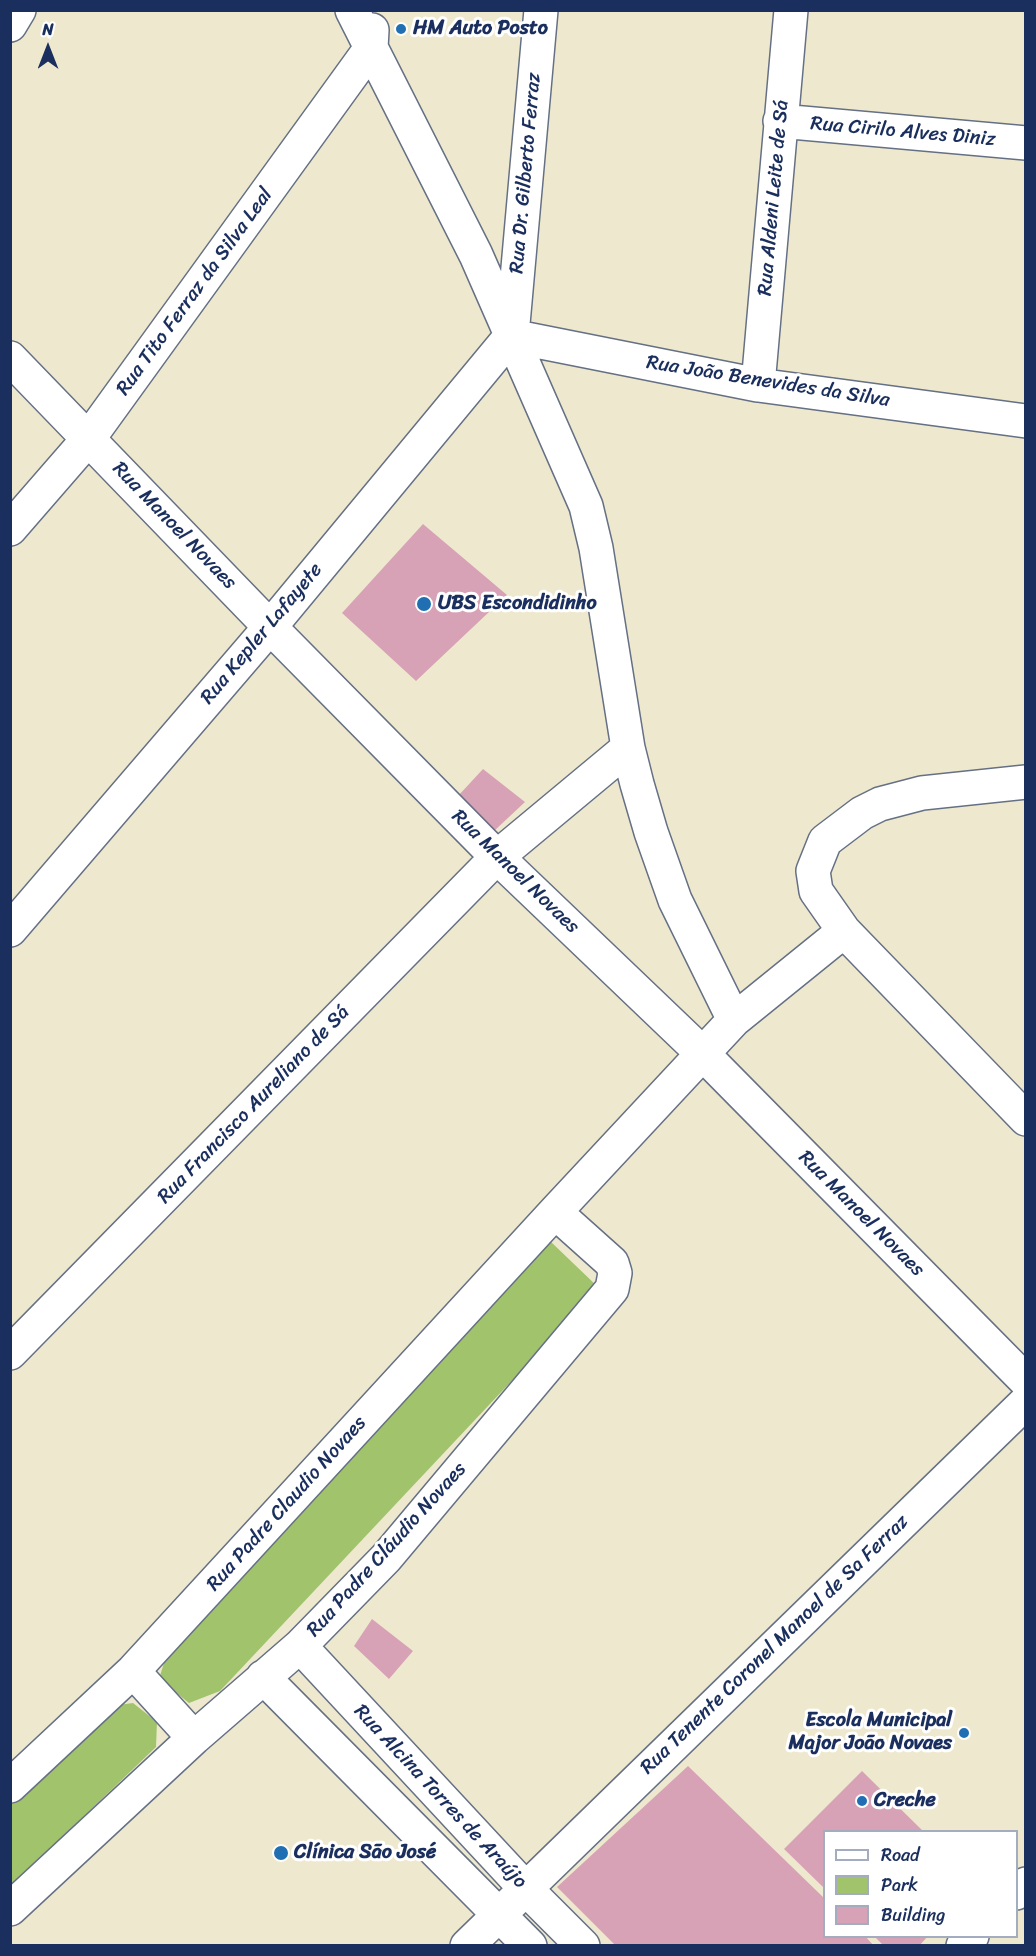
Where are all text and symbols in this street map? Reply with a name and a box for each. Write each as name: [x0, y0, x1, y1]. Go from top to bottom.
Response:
text: N: [42, 15, 54, 44]
place label: HM Auto Posto: [413, 17, 548, 41]
north arrow: [18, 18, 78, 78]
marker: HM Auto Posto: [394, 22, 408, 36]
street label: Rua Dr. Gilberto Ferraz: [505, 71, 547, 275]
street label: Rua Aldeni Leite de Sá: [753, 99, 795, 297]
street label: Rua Cirilo Alves Diniz: [809, 112, 997, 152]
street label: Rua Tito Ferraz da Silva Leal: [112, 184, 278, 400]
street label: Rua João Benevides da Silva: [645, 351, 891, 413]
street label: Rua Manoel Novaes: [107, 457, 241, 595]
street label: Rua Kepler Lafayete: [196, 558, 328, 710]
place label: UBS Escondidinho: [438, 592, 597, 616]
marker: UBS Escondidinho: [415, 595, 433, 613]
street label: Rua Manoel Novaes: [446, 805, 584, 939]
street label: Rua Francisco Aureliano de Sá: [153, 1001, 355, 1209]
street label: Rua Manoel Novaes: [793, 1146, 929, 1282]
street label: Rua Padre Claudio Novaes: [202, 1412, 372, 1596]
street label: Rua Padre Cláudio Novaes: [302, 1458, 472, 1642]
street label: Rua Tenente Coronel Manoel de Sa Ferraz: [636, 1510, 914, 1780]
street label: Rua Alcina Torres de Araújo: [348, 1700, 532, 1894]
place label: Escola Municipal Major João Novaes: [788, 1709, 952, 1756]
marker: Escola Municipal Major João Novaes: [957, 1726, 971, 1740]
place label: Creche: [874, 1789, 936, 1813]
marker: Creche: [855, 1794, 869, 1808]
legend: [823, 1830, 1018, 1938]
text: Road: [881, 1839, 920, 1871]
place label: Clínica São José: [294, 1841, 436, 1865]
marker: Clínica São José: [272, 1844, 290, 1862]
text: Park: [881, 1869, 918, 1901]
text: Building: [881, 1899, 945, 1931]

